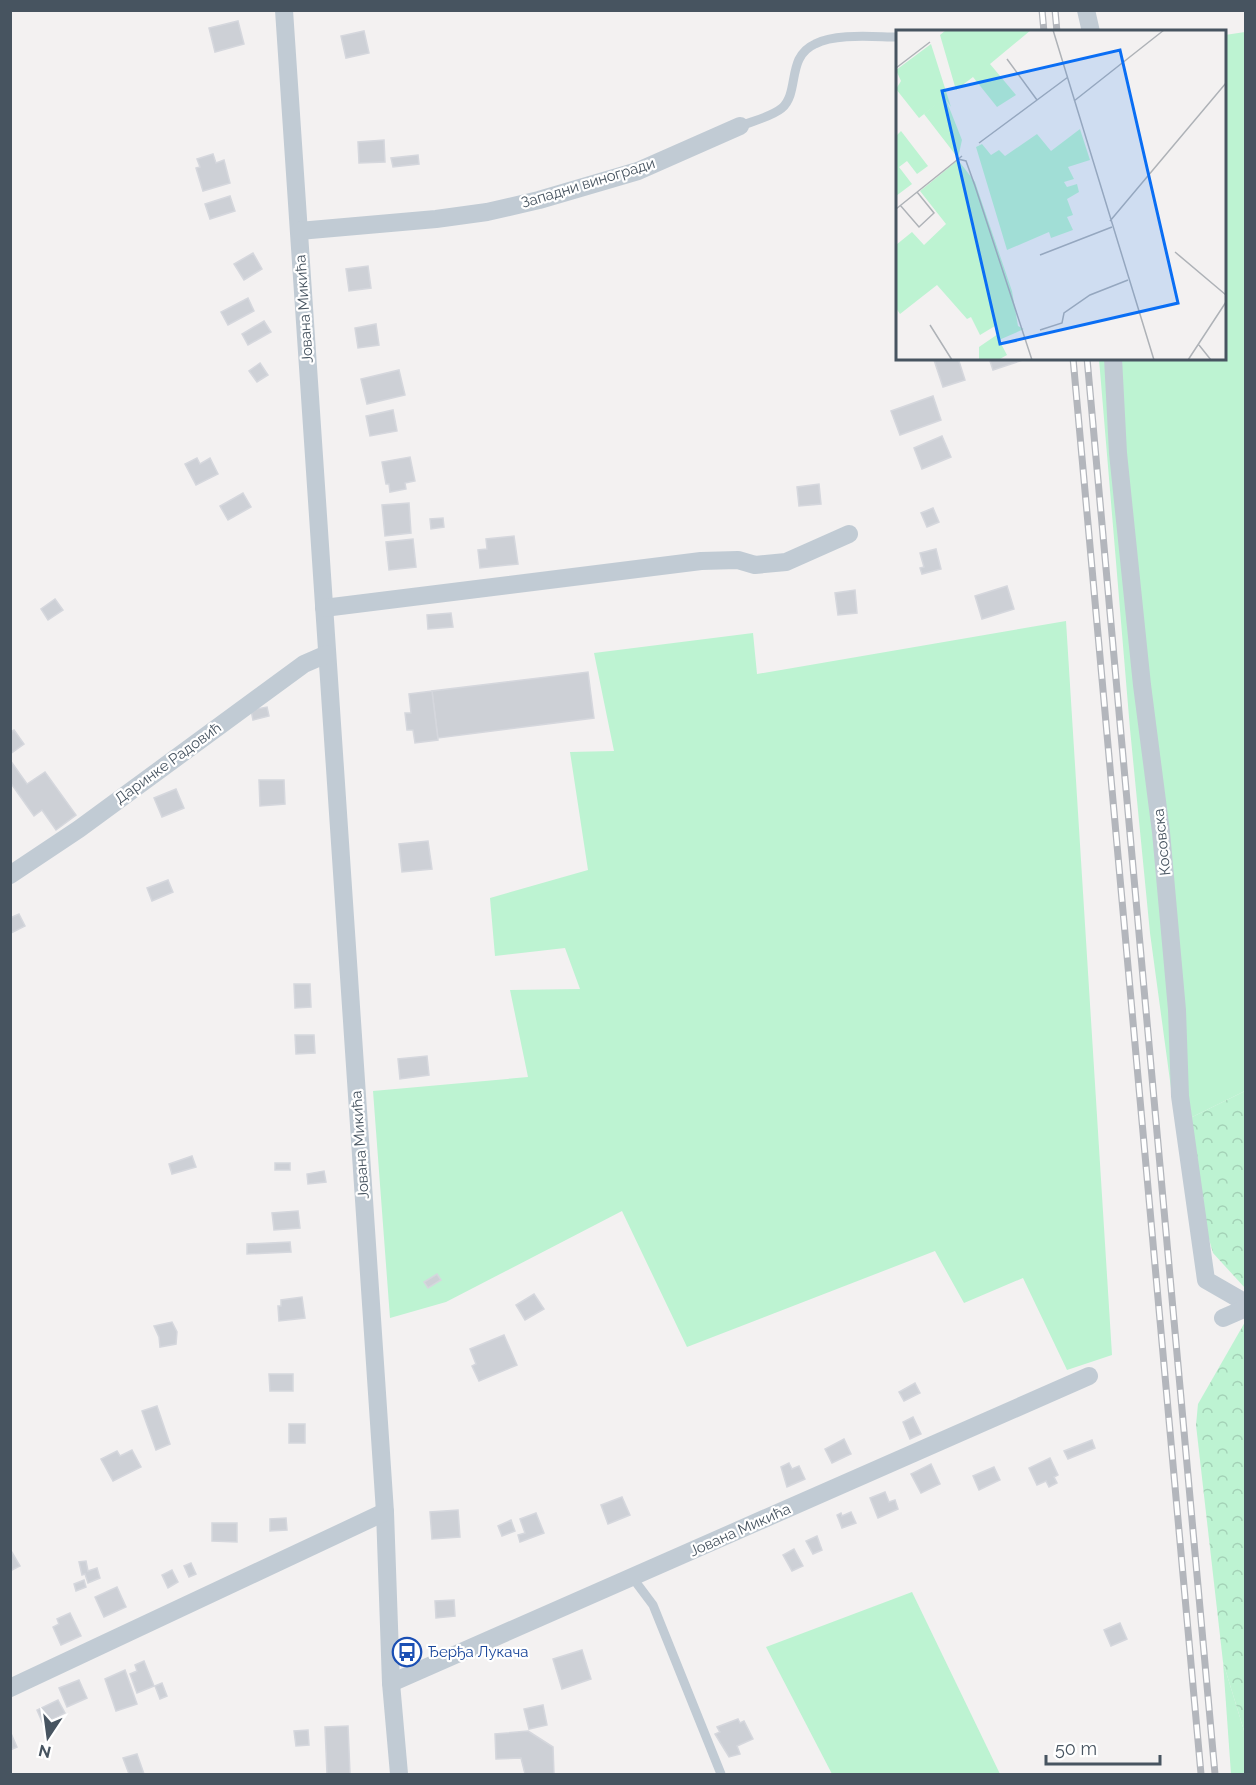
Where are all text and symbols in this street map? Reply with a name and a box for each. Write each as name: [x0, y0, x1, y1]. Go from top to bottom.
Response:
inset map: [896, 30, 1226, 360]
street label: Западни виногради: [519, 154, 657, 212]
street label: Јована Микића: [291, 254, 317, 364]
street label: Даринке Радовић: [111, 718, 225, 808]
street label: Косовска: [1150, 808, 1174, 876]
street label: Јована Микића: [347, 1090, 373, 1200]
street label: Јована Микића: [687, 1500, 793, 1560]
bus stop icon: Ђерђа Лукача: [391, 1636, 423, 1668]
place label: Ђерђа Лукача: [428, 1643, 528, 1661]
north arrow: [18, 1707, 78, 1767]
scale bar: [1046, 1728, 1160, 1766]
text: 50 m: [1055, 1738, 1097, 1759]
text: N: [37, 1740, 53, 1762]

